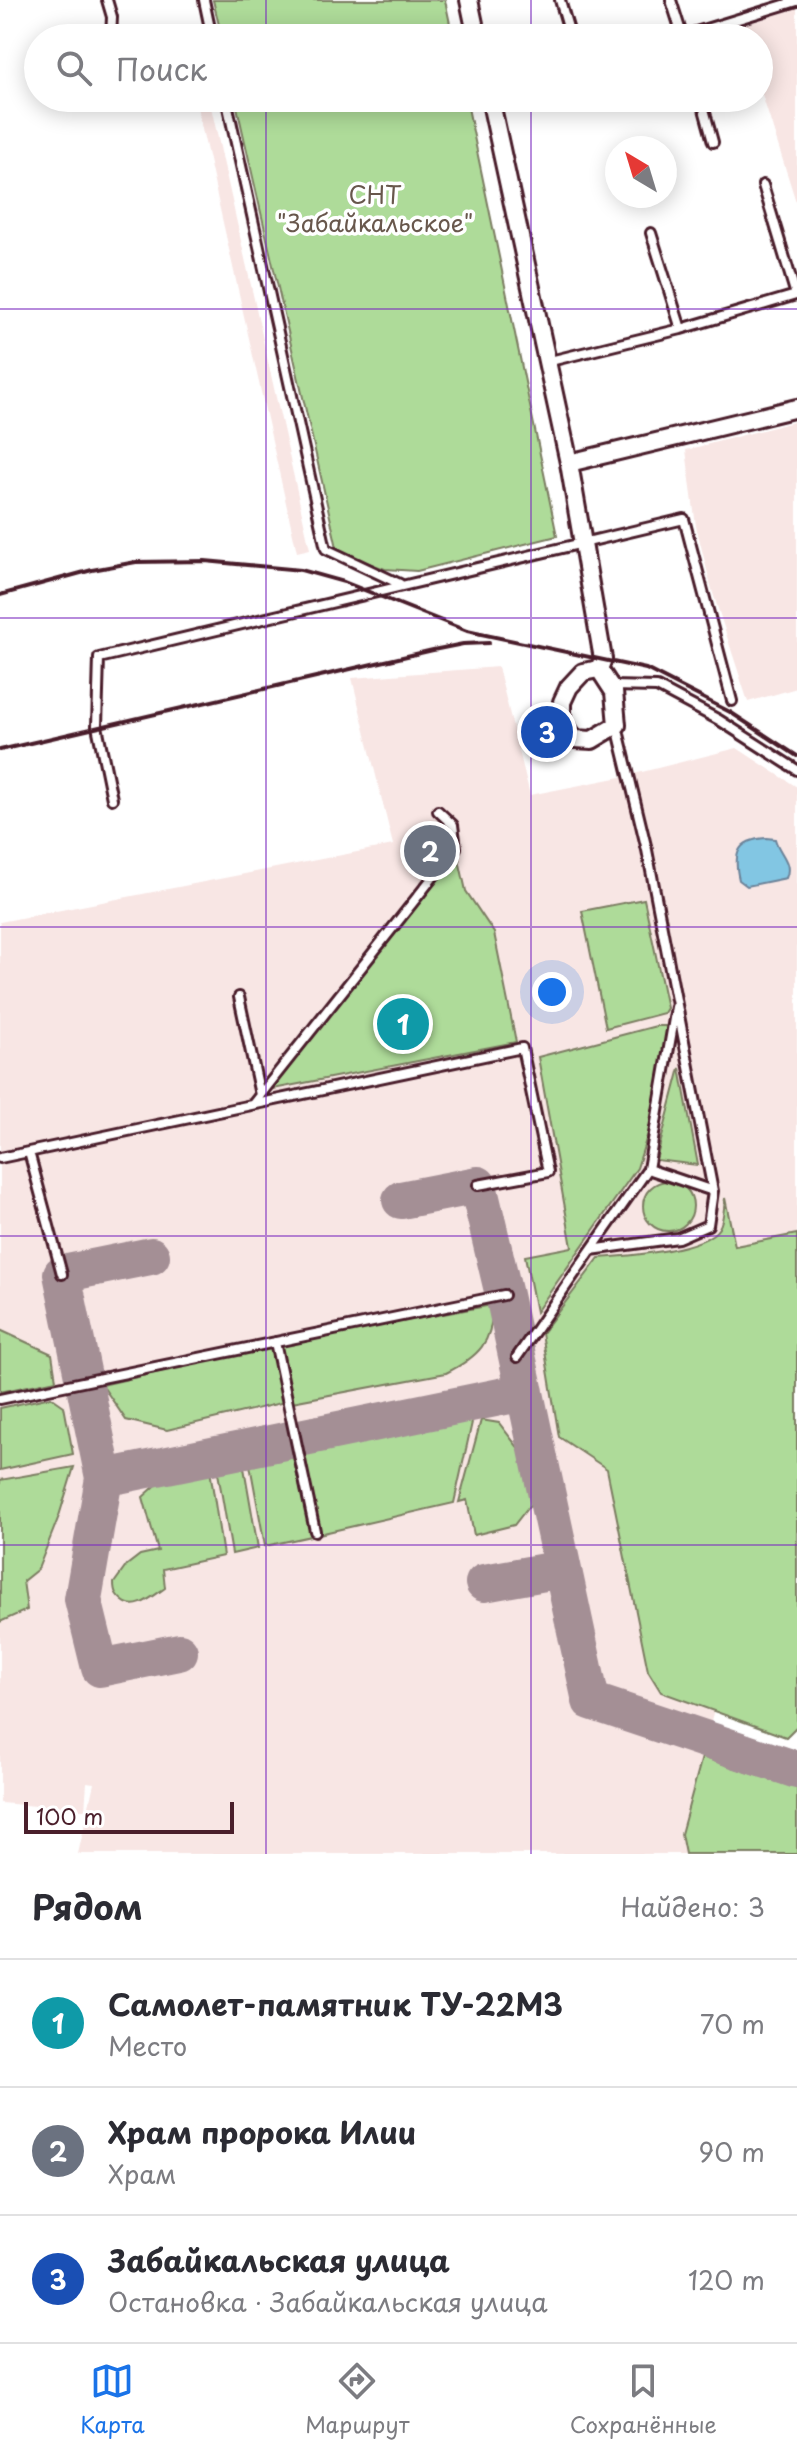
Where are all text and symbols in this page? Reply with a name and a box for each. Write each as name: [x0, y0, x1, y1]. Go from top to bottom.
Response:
search box: [24, 24, 773, 112]
icon: search: [52, 46, 96, 90]
text: Поиск: [116, 46, 207, 91]
north arrow: [605, 136, 677, 208]
park label: СНТ "Забайкальское": [277, 176, 473, 240]
pin: 3: [521, 702, 573, 762]
pin: 2: [404, 821, 456, 881]
your location: [532, 972, 572, 1012]
pin: 1: [377, 994, 429, 1054]
scale bar: [24, 1798, 234, 1834]
text: 100 m: [36, 1799, 103, 1832]
text: Рядом: [32, 1880, 143, 1932]
text: Найдено: 3: [621, 1887, 765, 1926]
text: Самолет-памятник ТУ-22М3: [108, 1981, 563, 2026]
text: 1: [52, 2004, 64, 2043]
text: 70 m: [700, 2004, 765, 2043]
text: Место: [108, 2026, 187, 2065]
text: Храм пророка Илии: [108, 2109, 416, 2154]
text: 2: [49, 2132, 67, 2171]
text: 90 m: [698, 2132, 765, 2171]
text: Храм: [108, 2154, 177, 2193]
text: Забайкальская улица: [108, 2237, 450, 2282]
text: 3: [49, 2260, 67, 2299]
text: 120 m: [688, 2260, 765, 2299]
text: Остановка · Забайкальская улица: [108, 2282, 548, 2321]
tab: Карта: [80, 2359, 145, 2440]
tab: Маршрут: [305, 2359, 409, 2440]
tab: Сохранённые: [570, 2359, 717, 2440]

